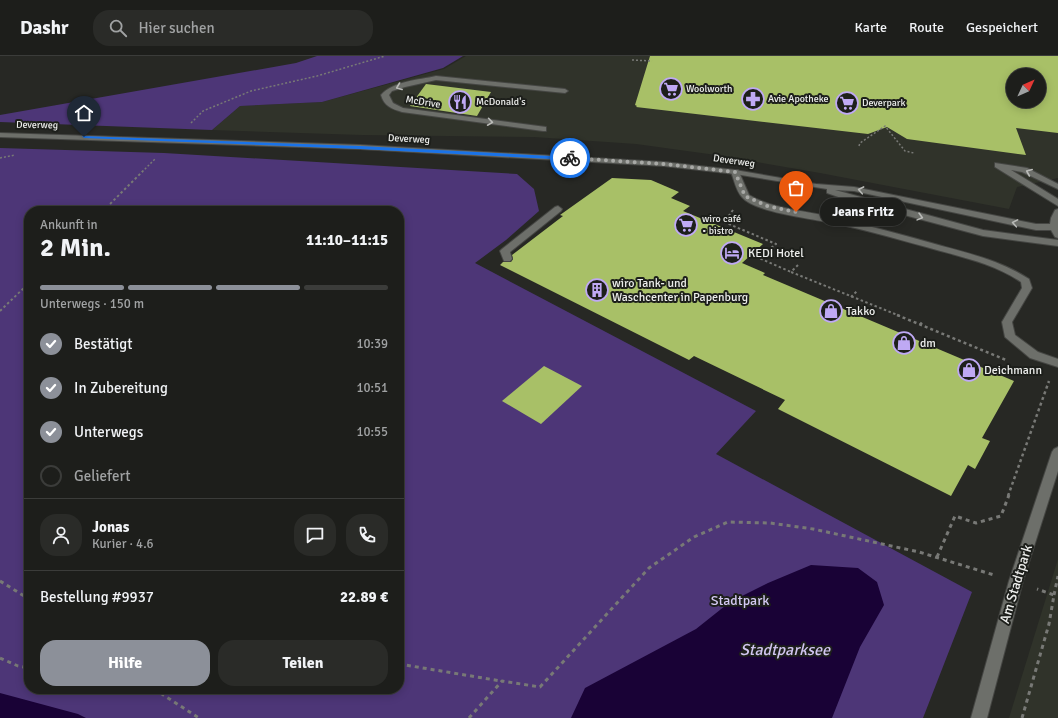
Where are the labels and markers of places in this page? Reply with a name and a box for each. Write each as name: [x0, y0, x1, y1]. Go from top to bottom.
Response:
supermarket icon: Woolworth: [658, 76, 684, 102]
place label: Woolworth: [686, 83, 733, 95]
pharmacy icon: Avie Apotheke: [740, 86, 766, 112]
restaurant icon: McDonald's: [447, 89, 473, 115]
supermarket icon: Deverpark: [834, 90, 860, 116]
place label: Avie Apotheke: [768, 93, 829, 105]
pin: [67, 96, 101, 137]
place label: McDonald's: [476, 96, 526, 108]
place label: Deverpark: [862, 97, 906, 109]
pin: [779, 171, 813, 212]
callout: Jeans Fritz: [820, 198, 906, 226]
supermarket icon: wiro café • bistro: [673, 212, 699, 238]
place label: wiro café • bistro: [702, 213, 741, 237]
hotel icon: KEDI Hotel: [719, 240, 745, 266]
place label: KEDI Hotel: [748, 246, 804, 261]
place label: wiro Tank- und Waschcenter in Papenburg: [612, 276, 748, 305]
building icon: wiro Tank- und Waschcenter in Papenburg: [584, 277, 610, 303]
shop icon: Takko: [818, 298, 844, 324]
place label: Takko: [846, 304, 875, 319]
shop icon: dm: [891, 330, 917, 356]
place label: dm: [920, 336, 936, 351]
shop icon: Deichmann: [956, 357, 982, 383]
place label: Deichmann: [984, 363, 1042, 378]

